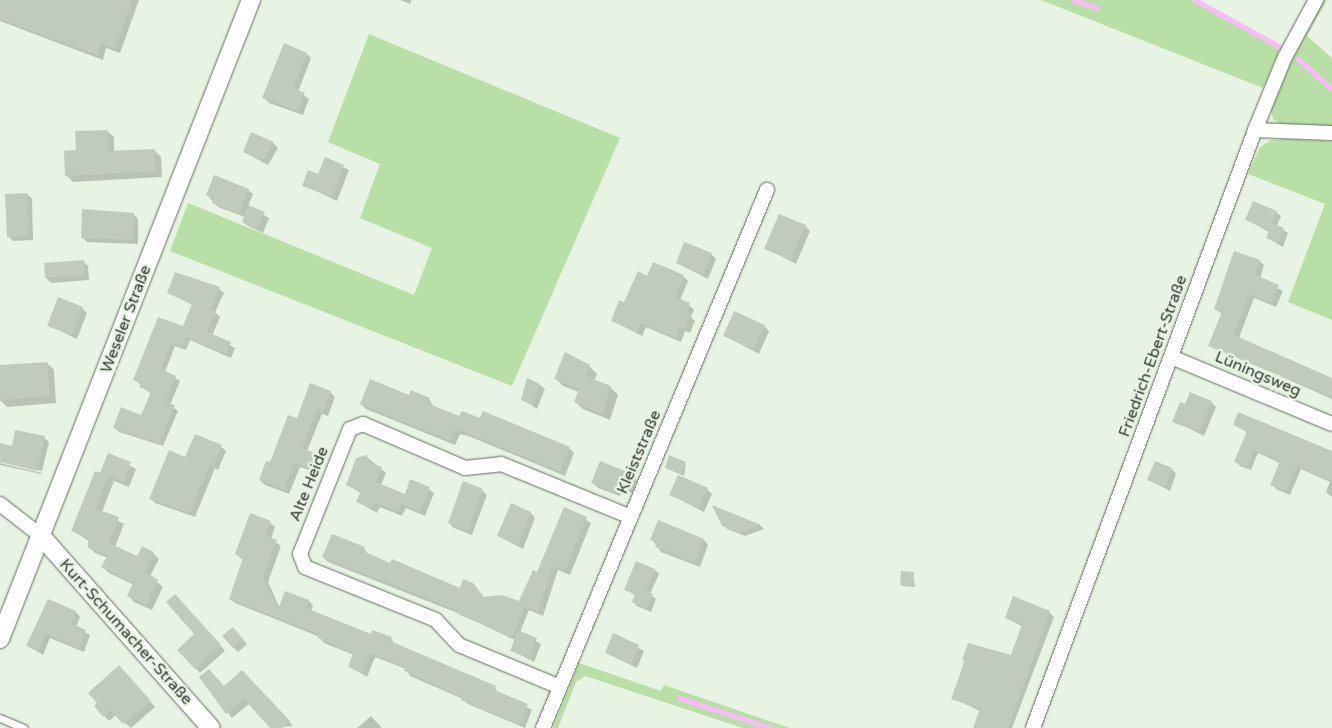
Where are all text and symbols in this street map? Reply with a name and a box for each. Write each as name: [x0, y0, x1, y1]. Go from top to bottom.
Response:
street label: Weseler Straße: [97, 262, 155, 376]
street label: Friedrich-Ebert-Straße: [1115, 272, 1191, 440]
street label: Lüningsweg: [1212, 347, 1304, 401]
street label: Kleiststraße: [613, 407, 665, 497]
street label: Alte Heide: [285, 444, 333, 524]
street label: Kurt-Schumacher-Straße: [55, 555, 197, 709]

